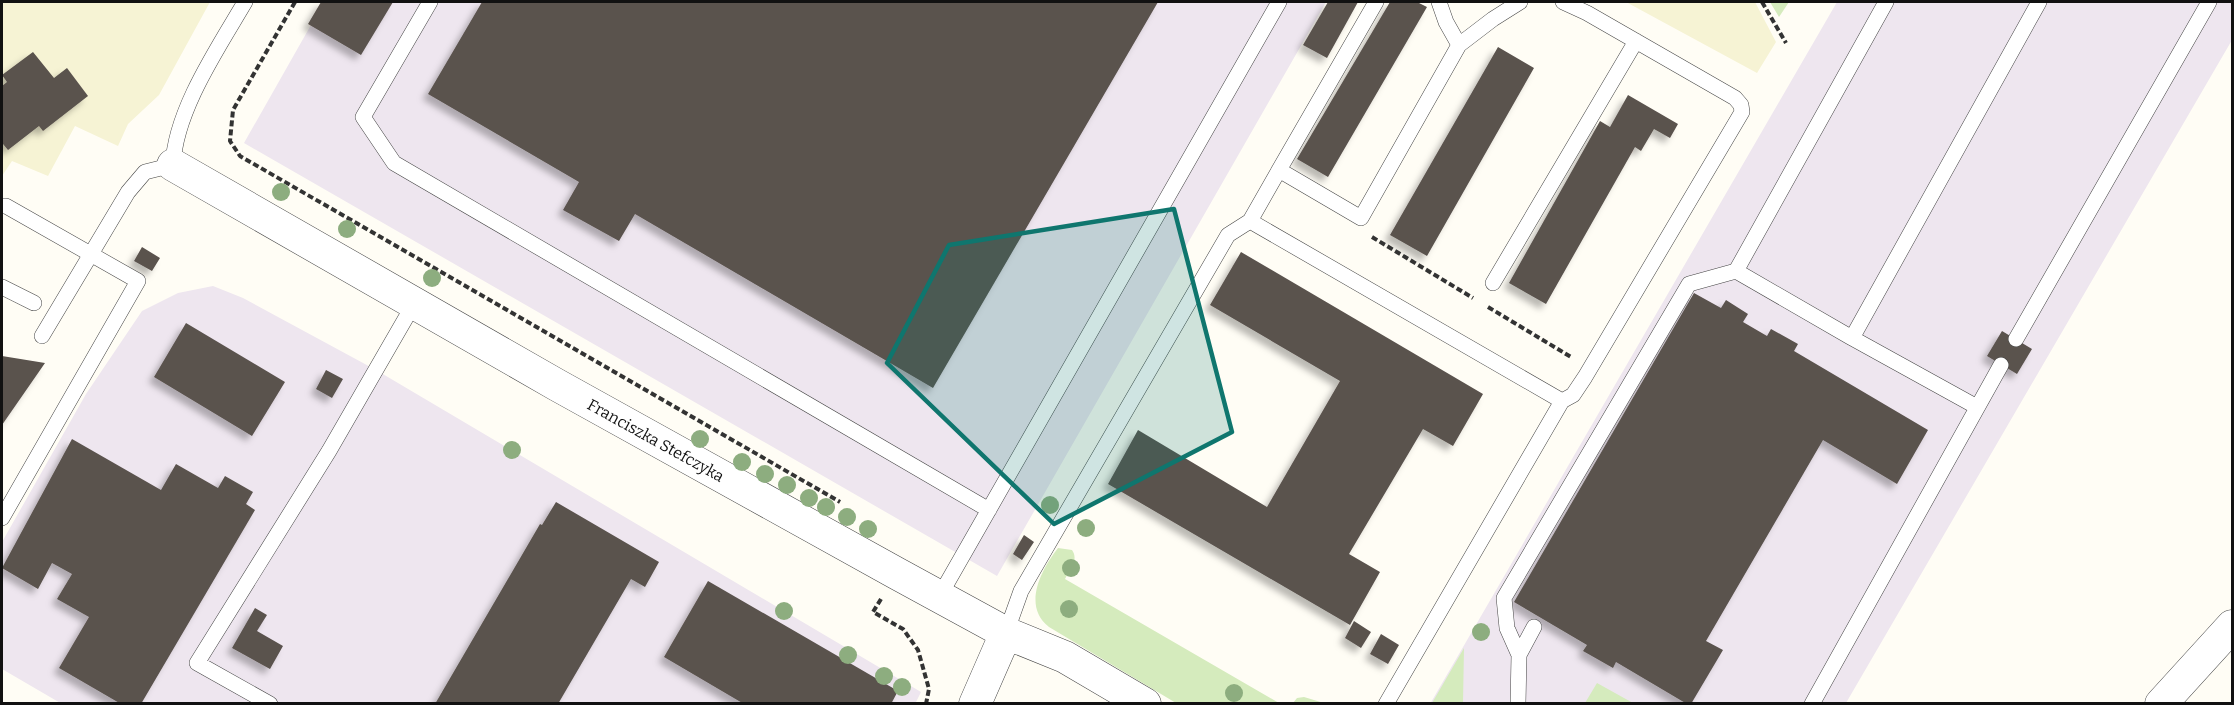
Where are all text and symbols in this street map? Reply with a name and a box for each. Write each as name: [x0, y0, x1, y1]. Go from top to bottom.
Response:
street label: Franciszka Stefczyka: [584, 395, 728, 486]

